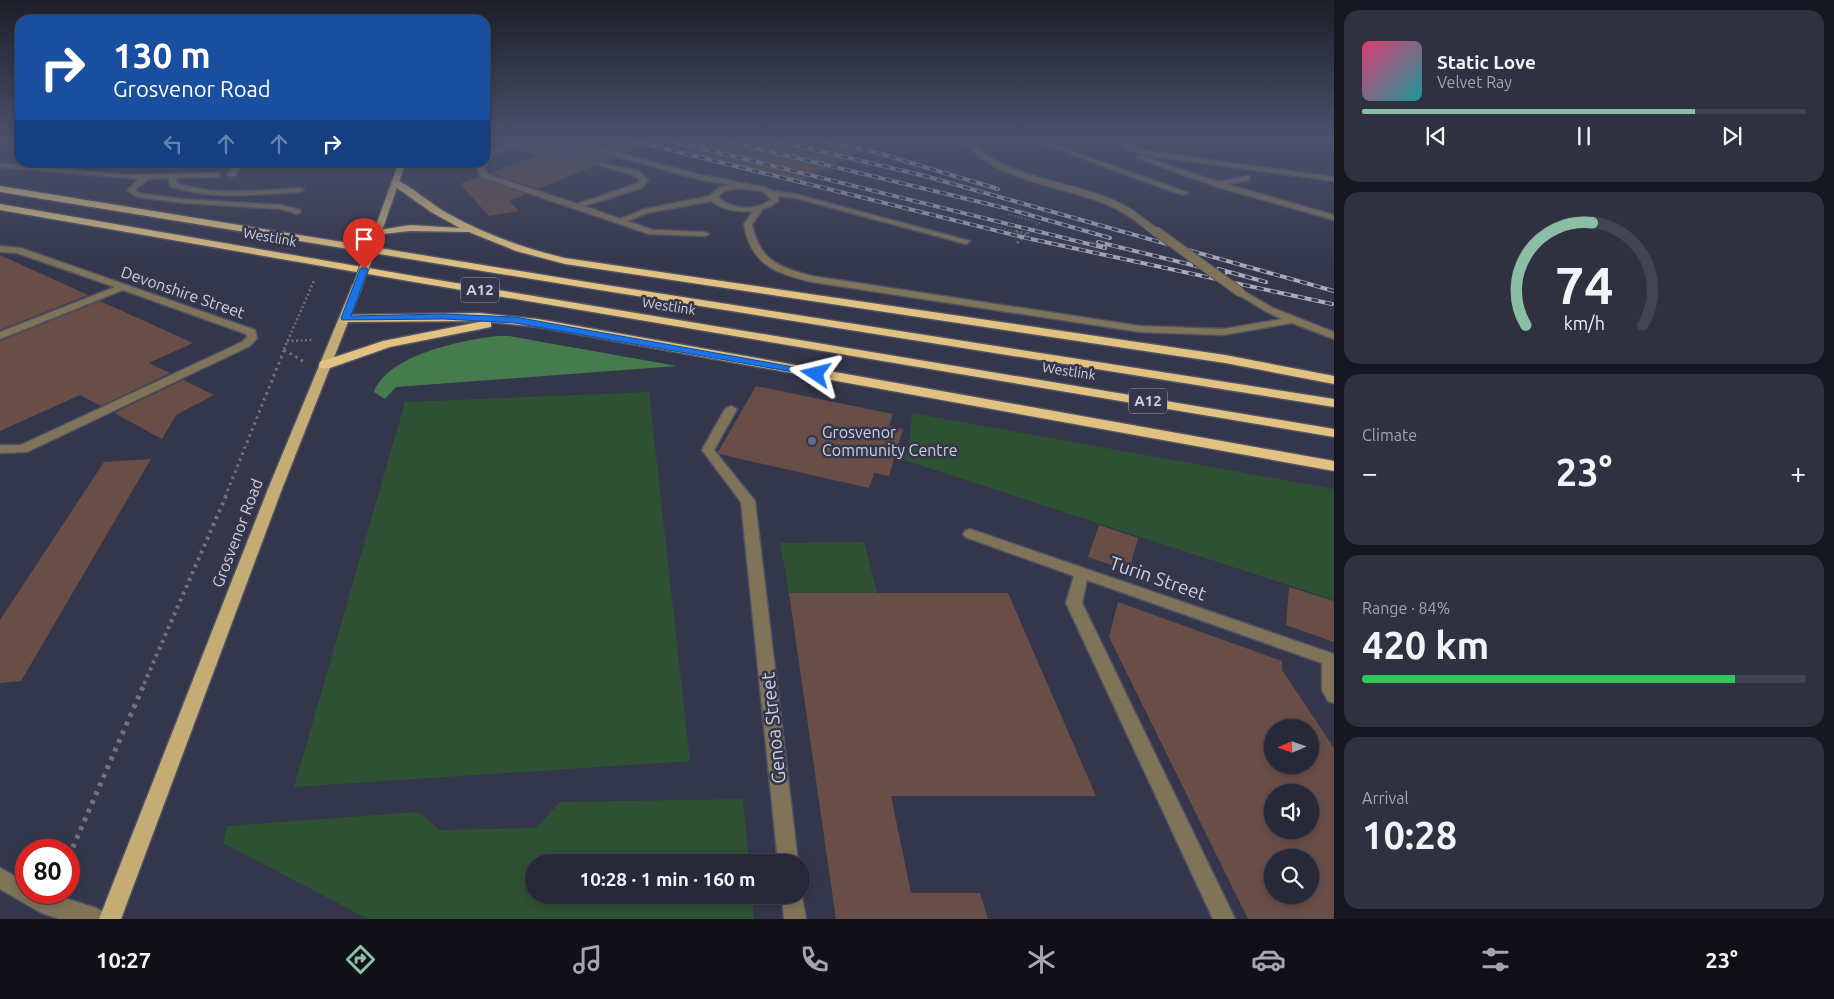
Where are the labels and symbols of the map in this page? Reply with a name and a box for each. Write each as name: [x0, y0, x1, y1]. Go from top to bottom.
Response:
pin: [343, 218, 385, 269]
street label: Westlink: [242, 224, 298, 250]
street label: Devonshire Street: [119, 262, 248, 322]
road number: A12: [461, 278, 499, 302]
street label: Westlink: [641, 294, 697, 318]
position arrow: [789, 347, 841, 399]
street label: Westlink: [1041, 359, 1097, 383]
road number: A12: [1129, 388, 1167, 414]
place label: Grosvenor Community Centre: [822, 423, 958, 459]
marker: Grosvenor Community Centre: [806, 435, 818, 447]
street label: Grosvenor Road: [208, 476, 266, 590]
street label: Turin Street: [1107, 551, 1210, 605]
street label: Genoa Street: [756, 671, 790, 785]
north arrow: [1264, 719, 1319, 774]
speed limit sign: 80: [15, 839, 80, 904]

